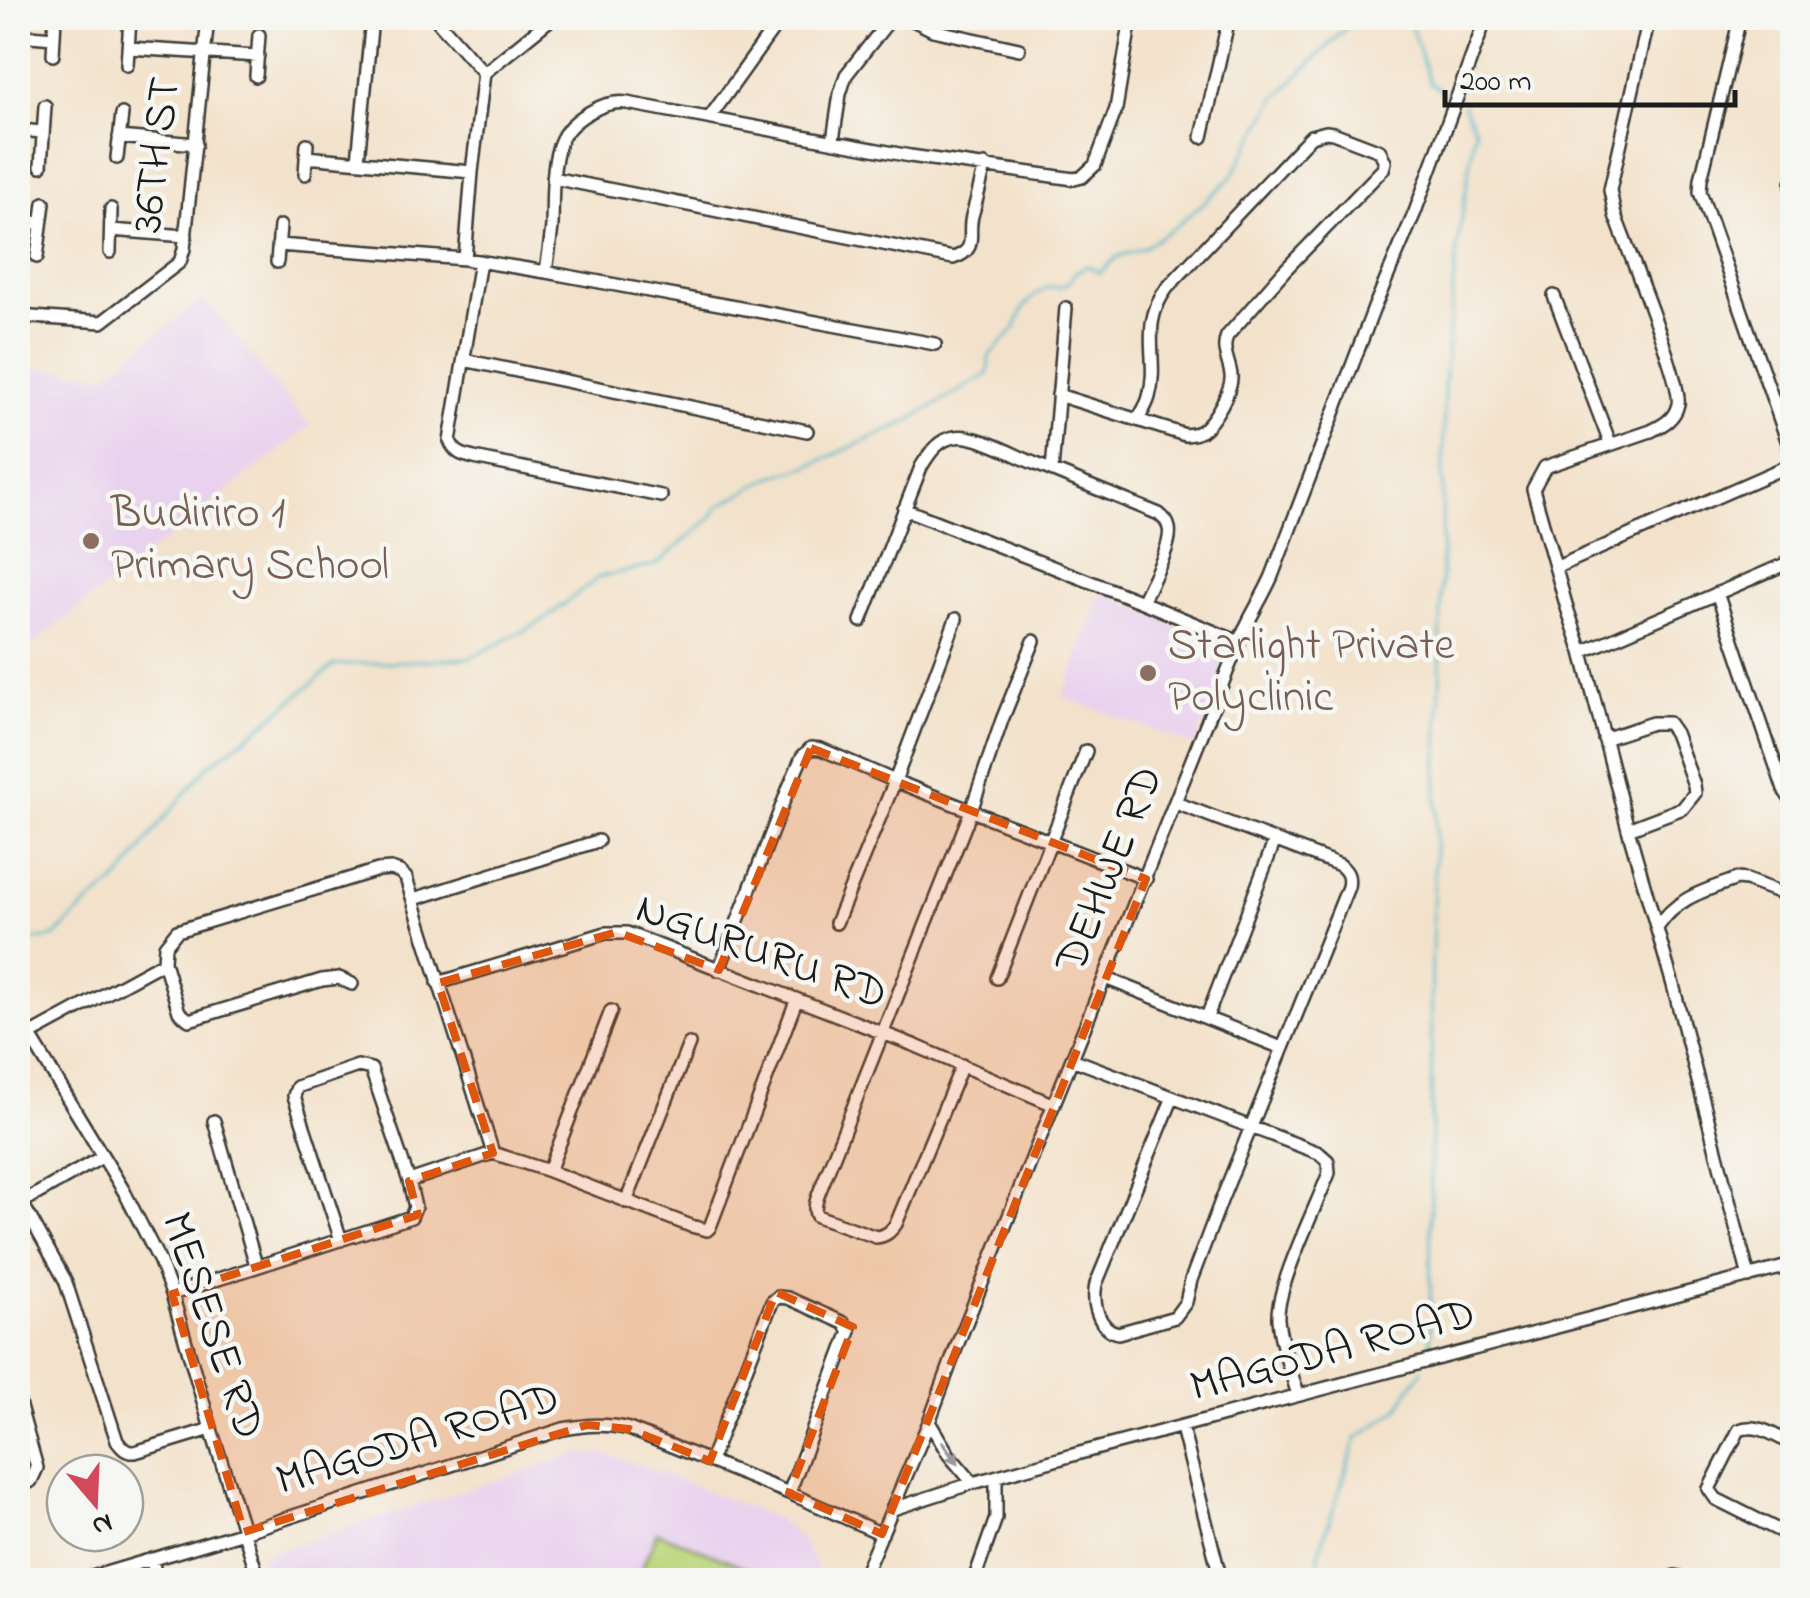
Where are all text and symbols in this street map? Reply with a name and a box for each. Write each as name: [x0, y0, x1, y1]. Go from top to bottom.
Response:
scale bar: [1445, 45, 1735, 107]
text: 200 m: [1460, 61, 1532, 105]
street label: 36TH ST: [116, 73, 200, 237]
place label: Budiriro 1 Primary School: [110, 482, 389, 600]
marker: Budiriro 1 Primary School: [80, 530, 102, 552]
place label: Starlight Private Polyclinic: [1168, 614, 1455, 732]
marker: Starlight Private Polyclinic: [1137, 662, 1159, 684]
street label: DEHWE RD: [1039, 757, 1182, 984]
street label: NGURURU RD: [626, 877, 896, 1029]
street label: MESESE RD: [141, 1204, 281, 1448]
street label: MAGODA ROAD: [1183, 1282, 1483, 1422]
street label: MAGODA ROAD: [268, 1367, 568, 1515]
one-way arrow: [939, 1440, 959, 1467]
north arrow: [45, 1453, 145, 1553]
text: N: [86, 1501, 118, 1546]

